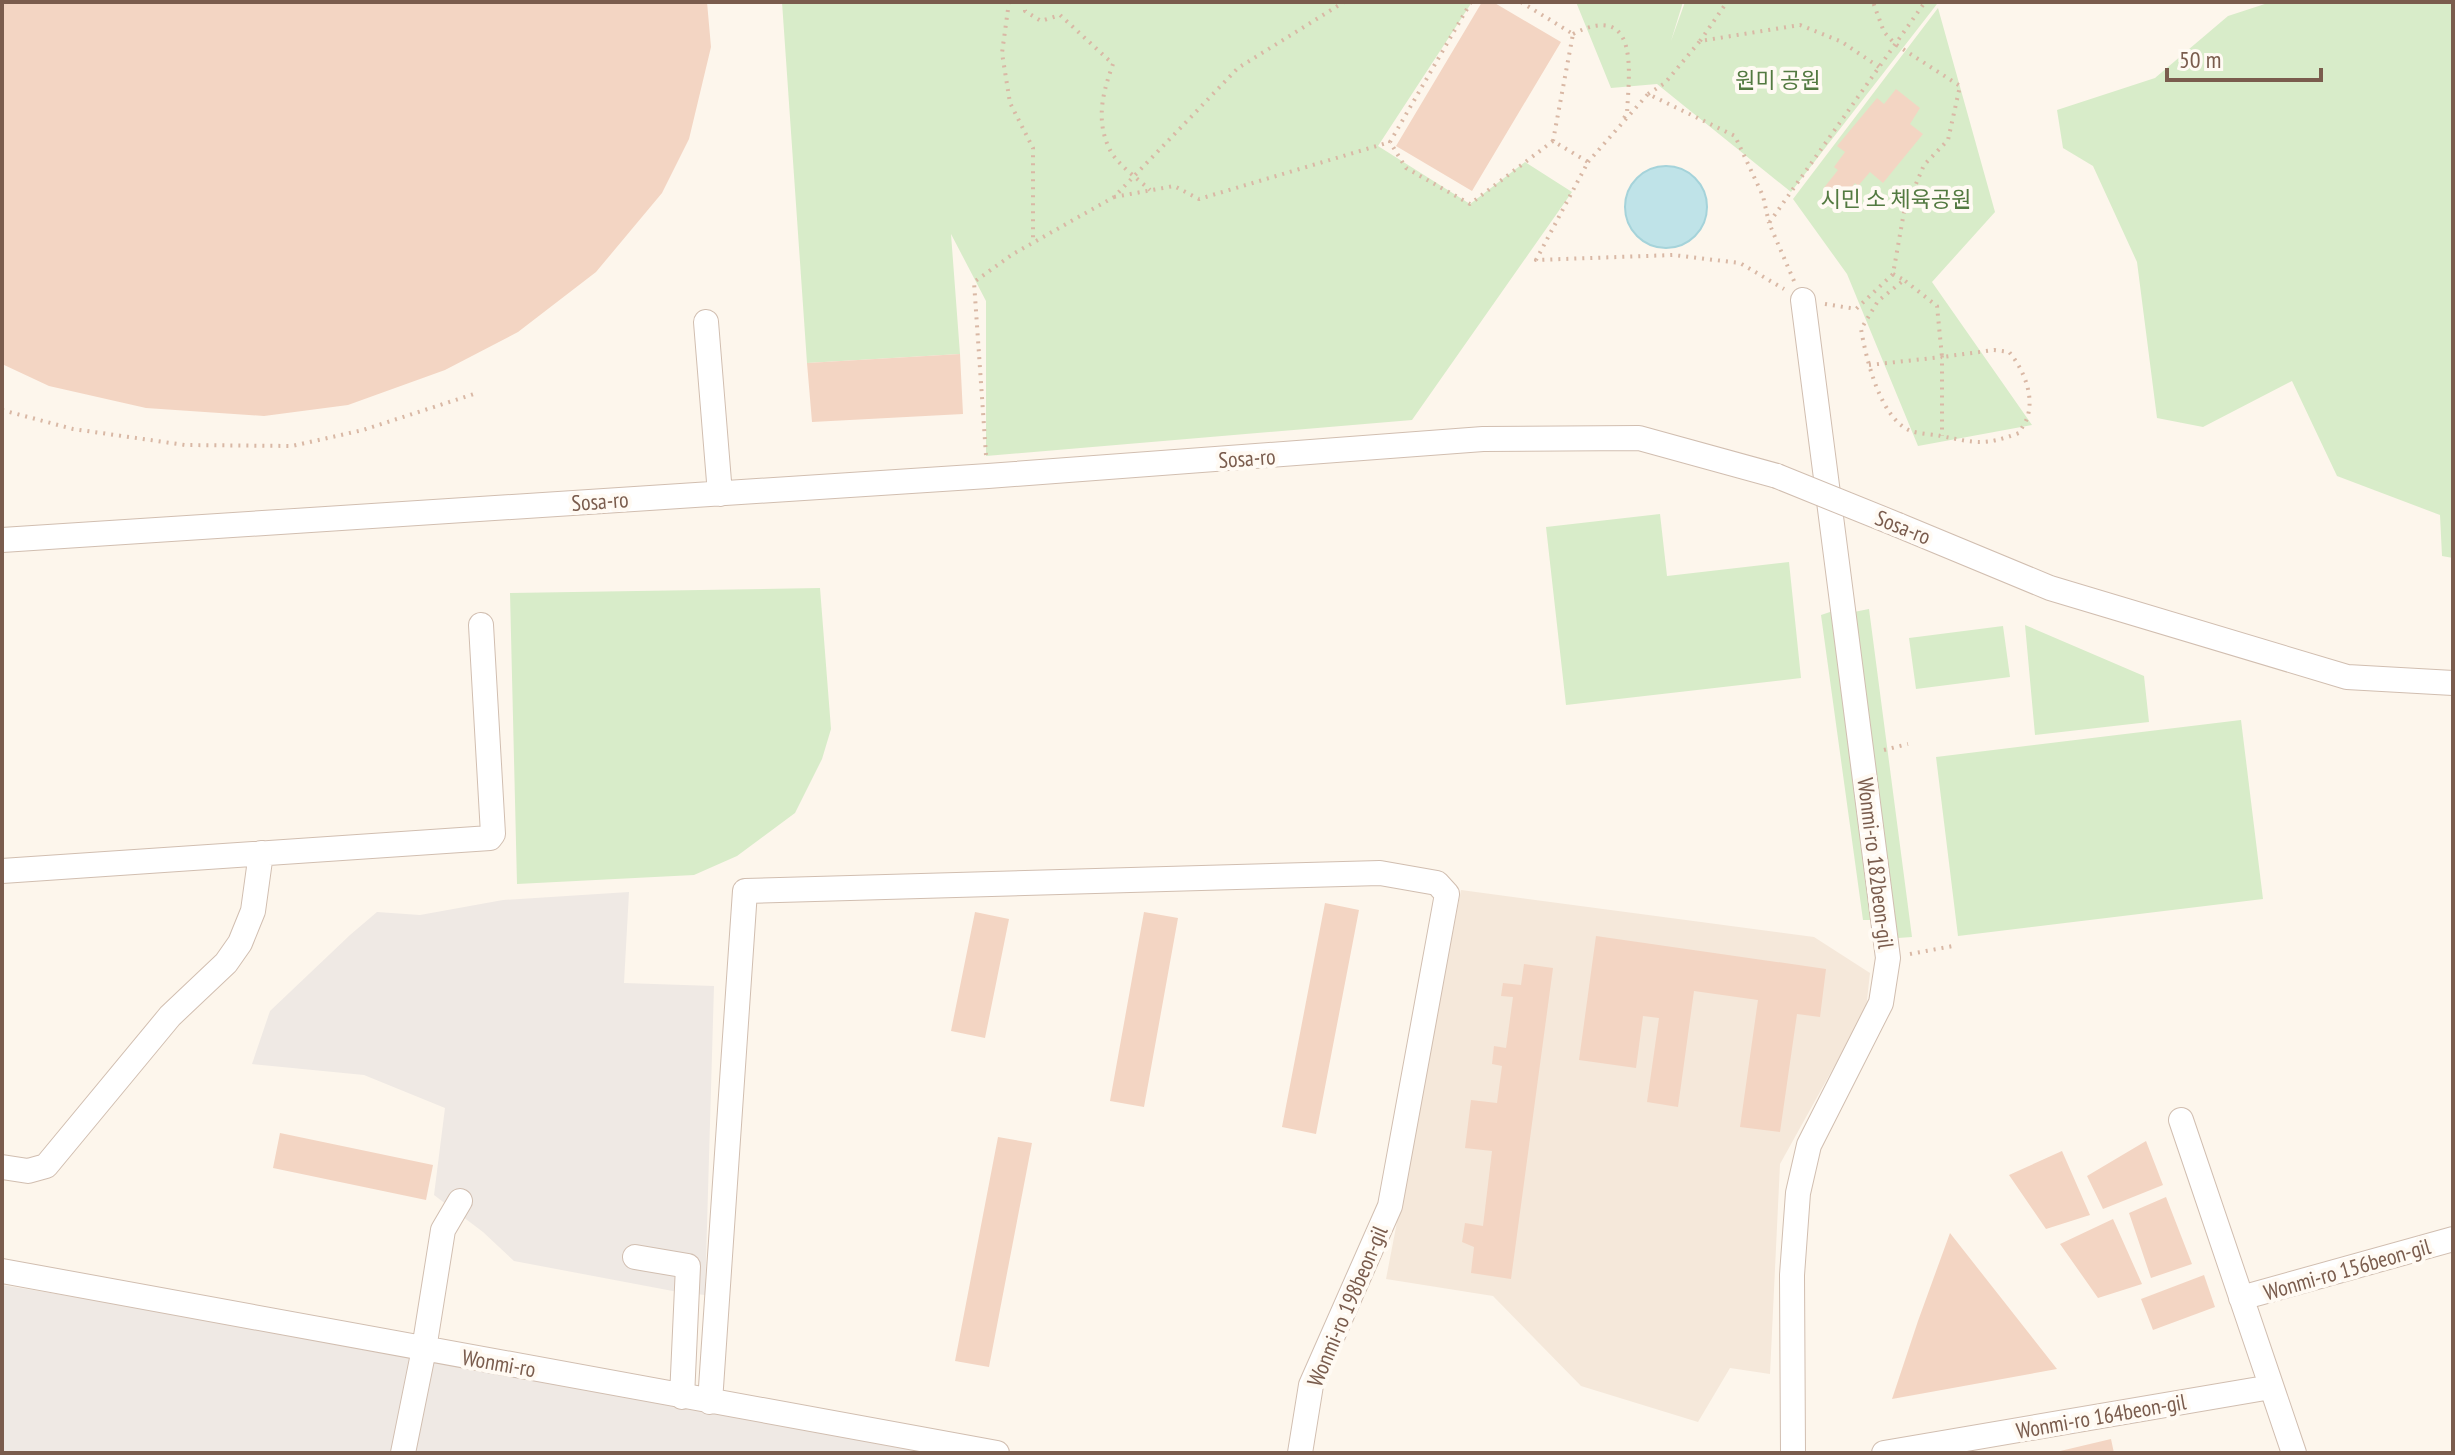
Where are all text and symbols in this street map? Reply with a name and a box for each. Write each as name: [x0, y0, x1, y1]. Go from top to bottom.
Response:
scale bar: [2167, 32, 2321, 82]
text: 50 m: [2179, 44, 2221, 75]
park label: 원미 공원: [1735, 66, 1821, 94]
park label: 시민 소 체육공원: [1820, 185, 1972, 213]
street label: Sosa-ro: [1218, 442, 1276, 474]
street label: Sosa-ro: [571, 485, 629, 517]
street label: Sosa-ro: [1871, 503, 1935, 551]
street label: Wonmi-ro 182beon-gil: [1852, 776, 1900, 951]
street label: Wonmi-ro 198beon-gil: [1301, 1221, 1394, 1391]
street label: Wonmi-ro 156beon-gil: [2260, 1232, 2434, 1306]
street label: Wonmi-ro: [460, 1343, 538, 1383]
street label: Wonmi-ro 164beon-gil: [2014, 1387, 2189, 1445]

